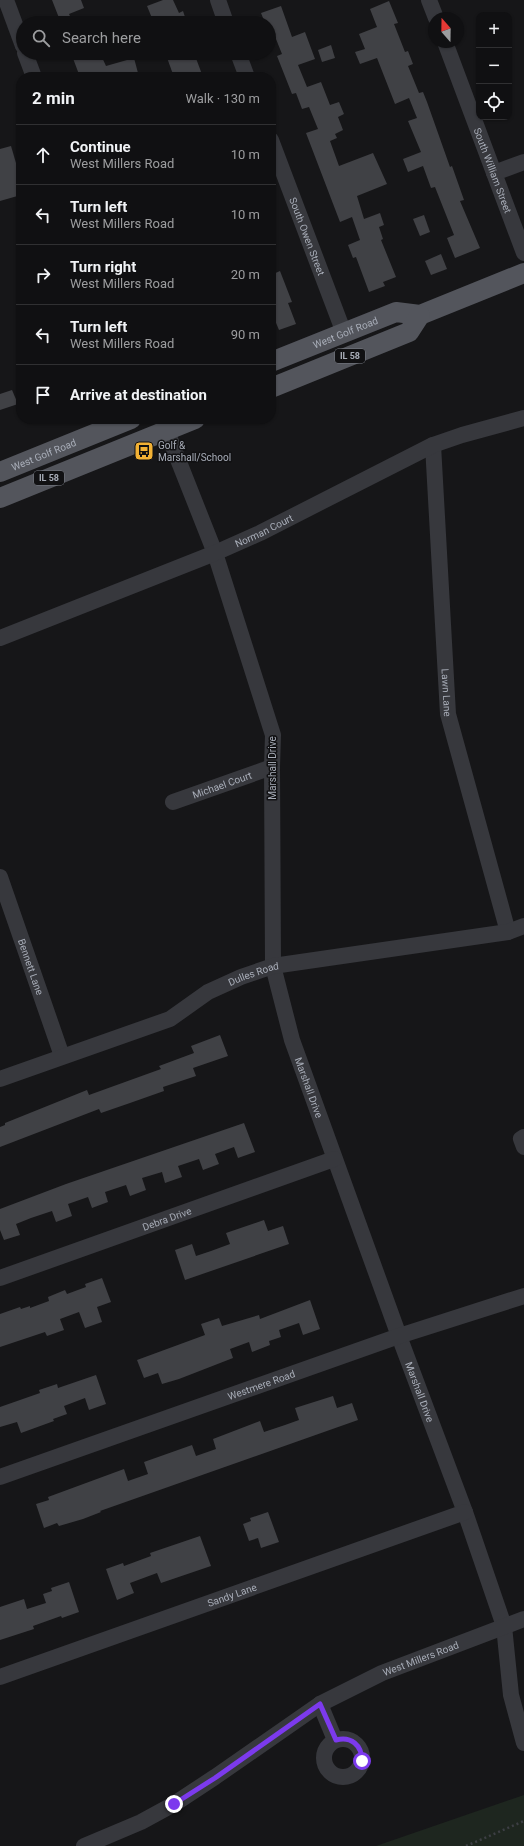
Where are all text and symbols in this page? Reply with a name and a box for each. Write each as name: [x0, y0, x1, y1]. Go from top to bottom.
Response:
north arrow: [428, 12, 464, 48]
map controls: [476, 12, 512, 120]
button: +: [476, 12, 512, 48]
search box: [16, 16, 276, 60]
icon: search: [30, 27, 52, 49]
text: Search here: [62, 29, 141, 47]
button: −: [476, 48, 512, 84]
button: locate: [476, 84, 512, 120]
text: 2 min: [32, 88, 75, 108]
text: Walk · 130 m: [185, 91, 260, 106]
street label: South William Street: [472, 126, 514, 214]
text: Continue: [70, 138, 131, 156]
icon: ahead: [32, 144, 54, 166]
text: 10 m: [231, 147, 260, 162]
text: West Millers Road: [70, 156, 174, 171]
street label: South Owen Street: [288, 196, 327, 277]
text: Turn left: [70, 198, 127, 216]
icon: left: [32, 204, 54, 226]
text: 10 m: [231, 207, 260, 222]
text: West Millers Road: [70, 216, 174, 231]
text: Turn right: [70, 258, 136, 276]
icon: right: [32, 264, 54, 286]
text: 20 m: [231, 267, 260, 282]
text: West Millers Road: [70, 276, 174, 291]
street label: West Golf Road: [311, 314, 379, 350]
text: Turn left: [70, 318, 127, 336]
icon: left: [32, 324, 54, 346]
text: 90 m: [231, 327, 260, 342]
text: West Millers Road: [70, 336, 174, 351]
road number: IL 58: [335, 349, 365, 363]
icon: arrive: [32, 384, 54, 406]
text: Arrive at destination: [70, 386, 207, 404]
street label: West Golf Road: [10, 436, 78, 472]
bus stop icon: Golf & Marshall/School: [133, 440, 155, 462]
place label: Golf & Marshall/School: [158, 440, 231, 463]
road number: IL 58: [34, 471, 64, 485]
street label: Norman Court: [233, 512, 295, 549]
street label: Lawn Lane: [440, 668, 454, 717]
street label: Marshall Drive: [267, 736, 278, 800]
street label: Michael Court: [191, 769, 253, 800]
street label: Bennett Lane: [16, 937, 46, 996]
street label: Dulles Road: [226, 960, 279, 988]
street label: Marshall Drive: [293, 1056, 325, 1119]
street label: Debra Drive: [141, 1205, 193, 1232]
street label: Marshall Drive: [404, 1360, 436, 1424]
street label: Westmere Road: [226, 1368, 296, 1402]
street label: Sandy Lane: [206, 1581, 258, 1609]
street label: West Millers Road: [381, 1639, 460, 1678]
route start: [353, 1752, 371, 1770]
route end: [165, 1795, 183, 1813]

